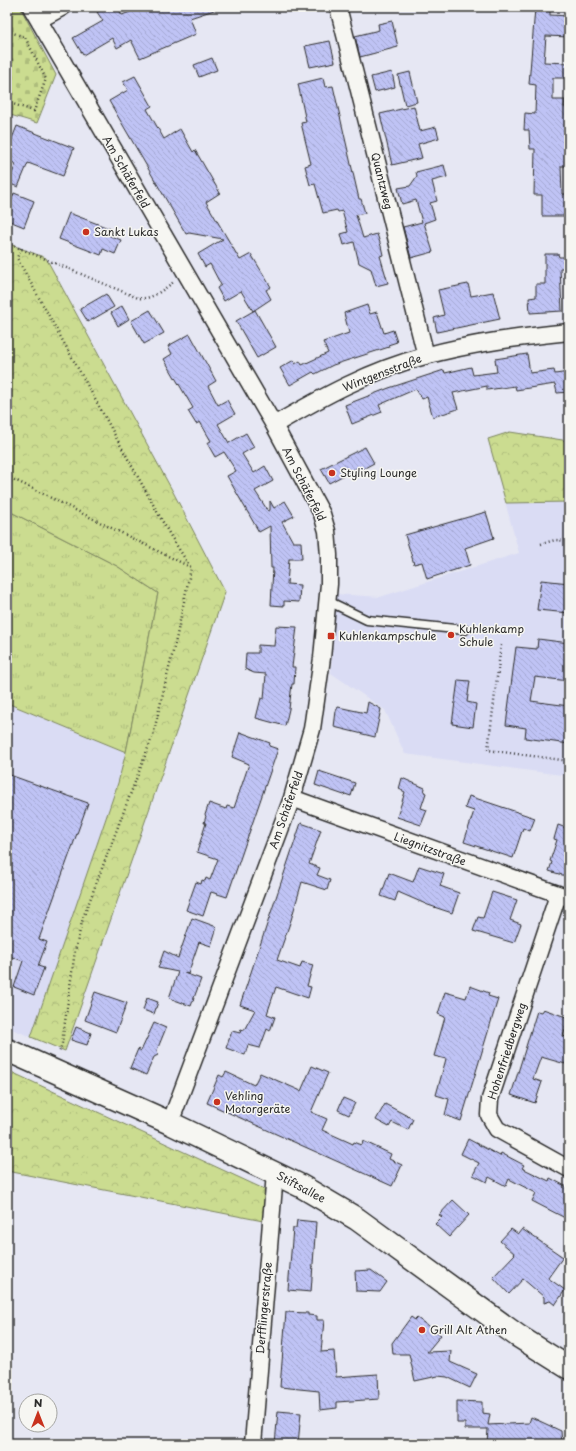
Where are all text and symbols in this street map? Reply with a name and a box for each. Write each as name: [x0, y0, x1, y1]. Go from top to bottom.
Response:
street label: Am Schäferfeld: [99, 132, 154, 211]
street label: Quantzweg: [367, 151, 398, 211]
place label: Sankt Lukas: [94, 223, 158, 240]
marker: Sankt Lukas: [81, 227, 91, 237]
street label: Wintgensstraße: [340, 350, 424, 395]
street label: Am Schäferfeld: [278, 444, 330, 524]
place label: Styling Lounge: [340, 464, 417, 481]
marker: Styling Lounge: [327, 468, 337, 478]
place label: Kuhlenkamp Schule: [459, 620, 524, 650]
place label: Kuhlenkampschule: [339, 627, 437, 644]
marker: Kuhlenkamp Schule: [446, 630, 456, 640]
marker: Kuhlenkampschule: [326, 631, 336, 641]
street label: Am Schäferfeld: [264, 769, 307, 851]
street label: Liegnitzstraße: [392, 828, 469, 870]
street label: Hohenfriedbergweg: [483, 1000, 530, 1102]
place label: Vehling Motorgeräte: [225, 1087, 291, 1117]
marker: Vehling Motorgeräte: [212, 1097, 222, 1107]
street label: Stiftsallee: [274, 1167, 329, 1207]
street label: Derfflingerstraße: [251, 1261, 276, 1355]
place label: Grill Alt Athen: [430, 1321, 507, 1338]
marker: Grill Alt Athen: [417, 1325, 427, 1335]
north arrow: [18, 1393, 58, 1433]
text: N: [34, 1394, 43, 1411]

